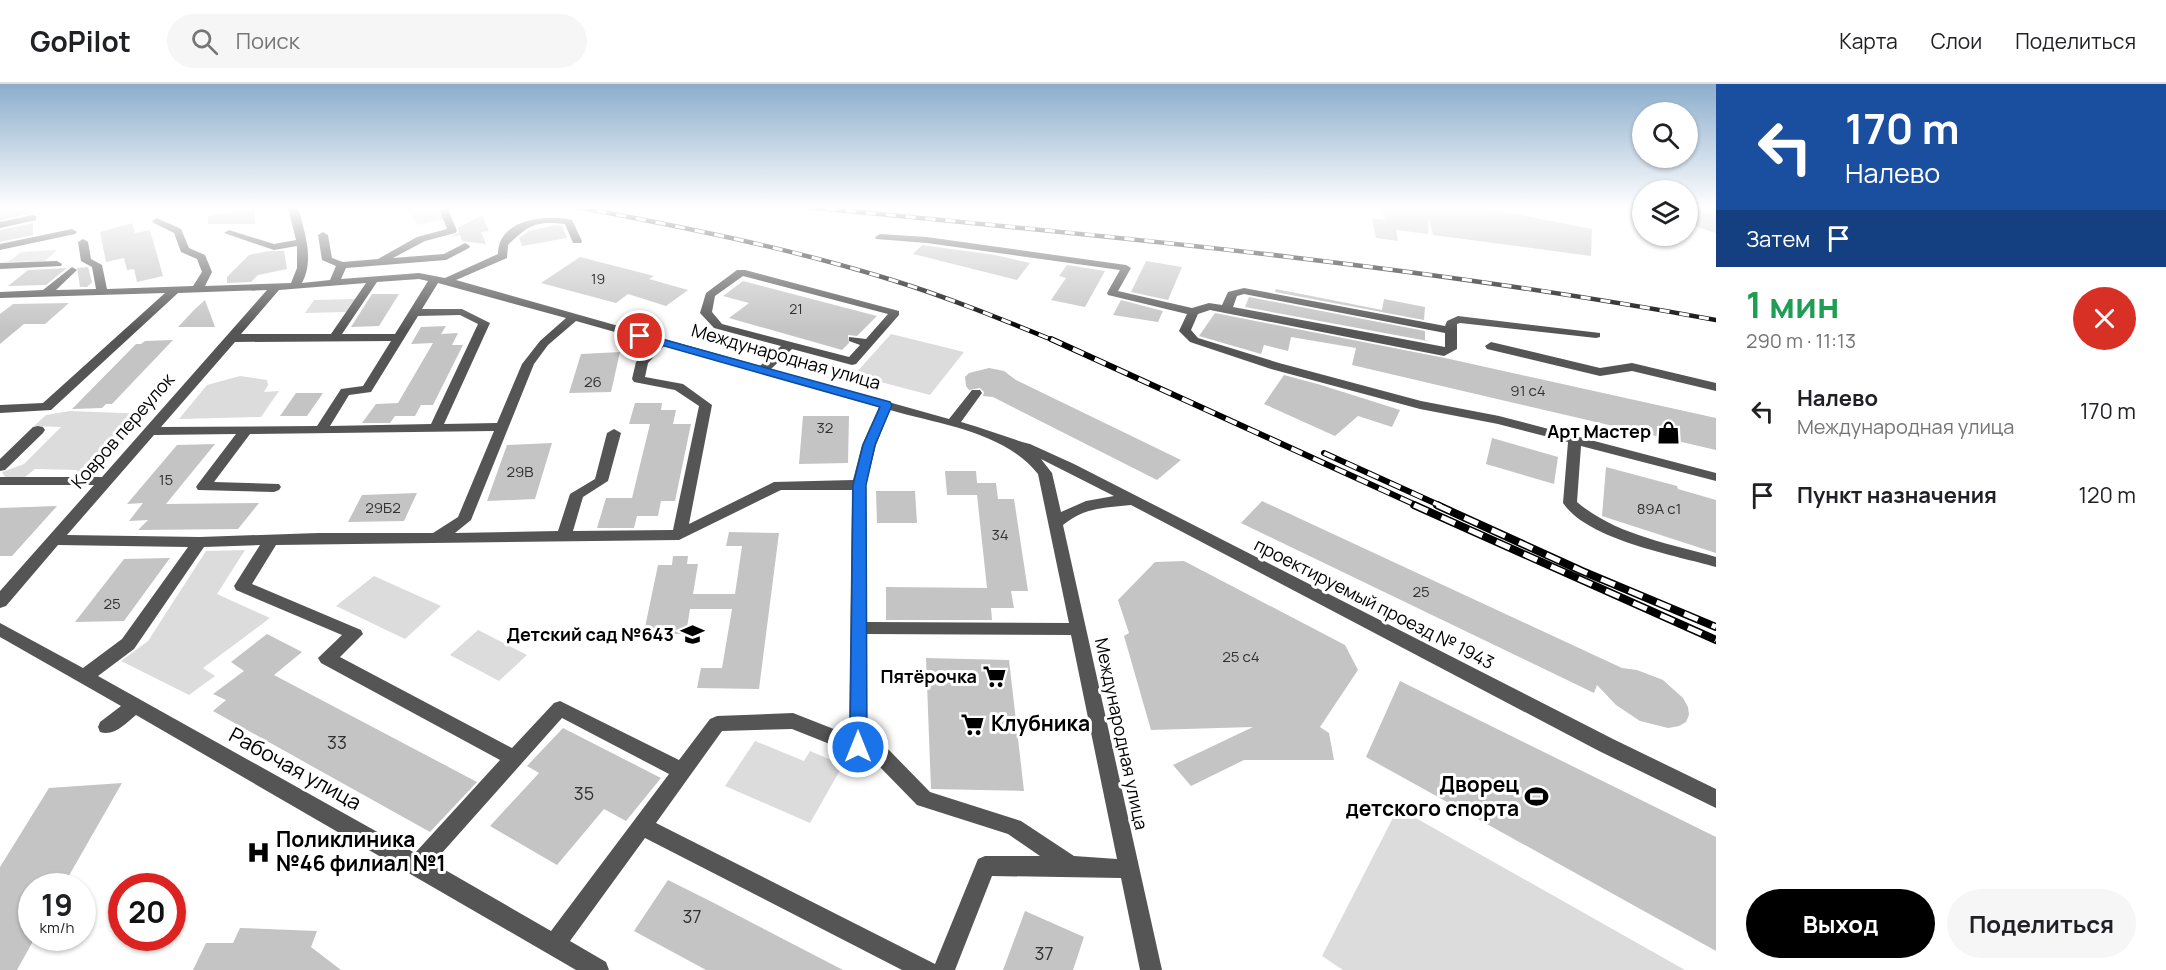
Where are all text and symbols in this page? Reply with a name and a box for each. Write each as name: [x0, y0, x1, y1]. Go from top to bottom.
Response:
search box: [167, 14, 587, 68]
text: GoPilot: [30, 22, 131, 60]
icon: search: [188, 25, 221, 58]
text: Поиск: [236, 26, 300, 56]
text: Карта: [1839, 27, 1898, 55]
text: Слои: [1931, 27, 1982, 55]
text: Поделиться: [2015, 27, 2136, 55]
text: 170 m: [1845, 99, 1960, 157]
map controls: [1632, 102, 1698, 246]
button: search: [1632, 102, 1698, 168]
icon: left: [1746, 108, 1824, 186]
text: Налево: [1845, 154, 1940, 191]
button: layers: [1632, 180, 1698, 246]
icon: arrive: [1822, 222, 1855, 255]
text: Затем: [1746, 224, 1810, 254]
house number: 19: [591, 269, 605, 288]
text: 1 мин: [1746, 280, 1839, 329]
button: close: [2073, 287, 2136, 350]
house number: 21: [789, 299, 803, 318]
pin: [614, 310, 665, 361]
street label: Международная улица: [689, 318, 884, 395]
icon: arrive: [623, 319, 656, 352]
text: 290 m · 11:13: [1746, 327, 1856, 354]
street label: Ковров переулок: [65, 367, 180, 493]
house number: 26: [584, 371, 602, 392]
house number: 91 с4: [1510, 380, 1546, 401]
text: Налево: [1797, 383, 1878, 413]
icon: left: [1746, 395, 1779, 428]
text: 170 m: [2080, 396, 2136, 426]
text: Международная улица: [1797, 413, 2014, 440]
house number: 32: [817, 417, 833, 438]
place label: Арт Мастер: [1547, 419, 1651, 443]
shop icon: Арт Мастер: [1656, 419, 1682, 445]
house number: 29В: [506, 461, 534, 482]
house number: 15: [159, 469, 173, 490]
icon: arrive: [1746, 479, 1779, 512]
text: Пункт назначения: [1797, 480, 1997, 510]
text: 120 m: [2078, 480, 2136, 510]
house number: 29Б2: [365, 497, 401, 518]
house number: 89А с1: [1637, 498, 1681, 519]
house number: 34: [991, 524, 1009, 545]
street label: проектируемый проезд № 1943: [1250, 532, 1499, 674]
house number: 25: [1412, 581, 1430, 602]
house number: 25: [103, 593, 121, 614]
place label: Детский сад №643: [506, 622, 674, 646]
school or university icon: Детский сад №643: [679, 622, 705, 648]
street label: Международная улица: [1090, 636, 1154, 832]
house number: 25 с4: [1222, 646, 1260, 667]
place label: Пятёрочка: [880, 664, 977, 688]
supermarket icon: Пятёрочка: [982, 664, 1008, 690]
place label: Клубника: [991, 709, 1090, 737]
supermarket icon: Клубника: [960, 711, 986, 737]
position arrow: [826, 715, 890, 779]
street label: Рабочая улица: [224, 720, 367, 816]
house number: 33: [327, 730, 347, 754]
place label: Дворец детского спорта: [1345, 770, 1519, 822]
house number: 35: [574, 781, 594, 805]
sports icon: Дворец детского спорта: [1524, 784, 1550, 810]
place label: Поликлиника №46 филиал №1: [276, 825, 446, 877]
hospital icon: Поликлиника №46 филиал №1: [245, 839, 271, 865]
speed limit sign: 20: [108, 873, 186, 951]
text: 19: [41, 884, 73, 925]
button: Выход: [1746, 889, 1935, 958]
button: Поделиться: [1947, 889, 2136, 958]
house number: 37: [683, 904, 702, 928]
text: km/h: [40, 917, 74, 938]
house number: 37: [1035, 941, 1054, 965]

